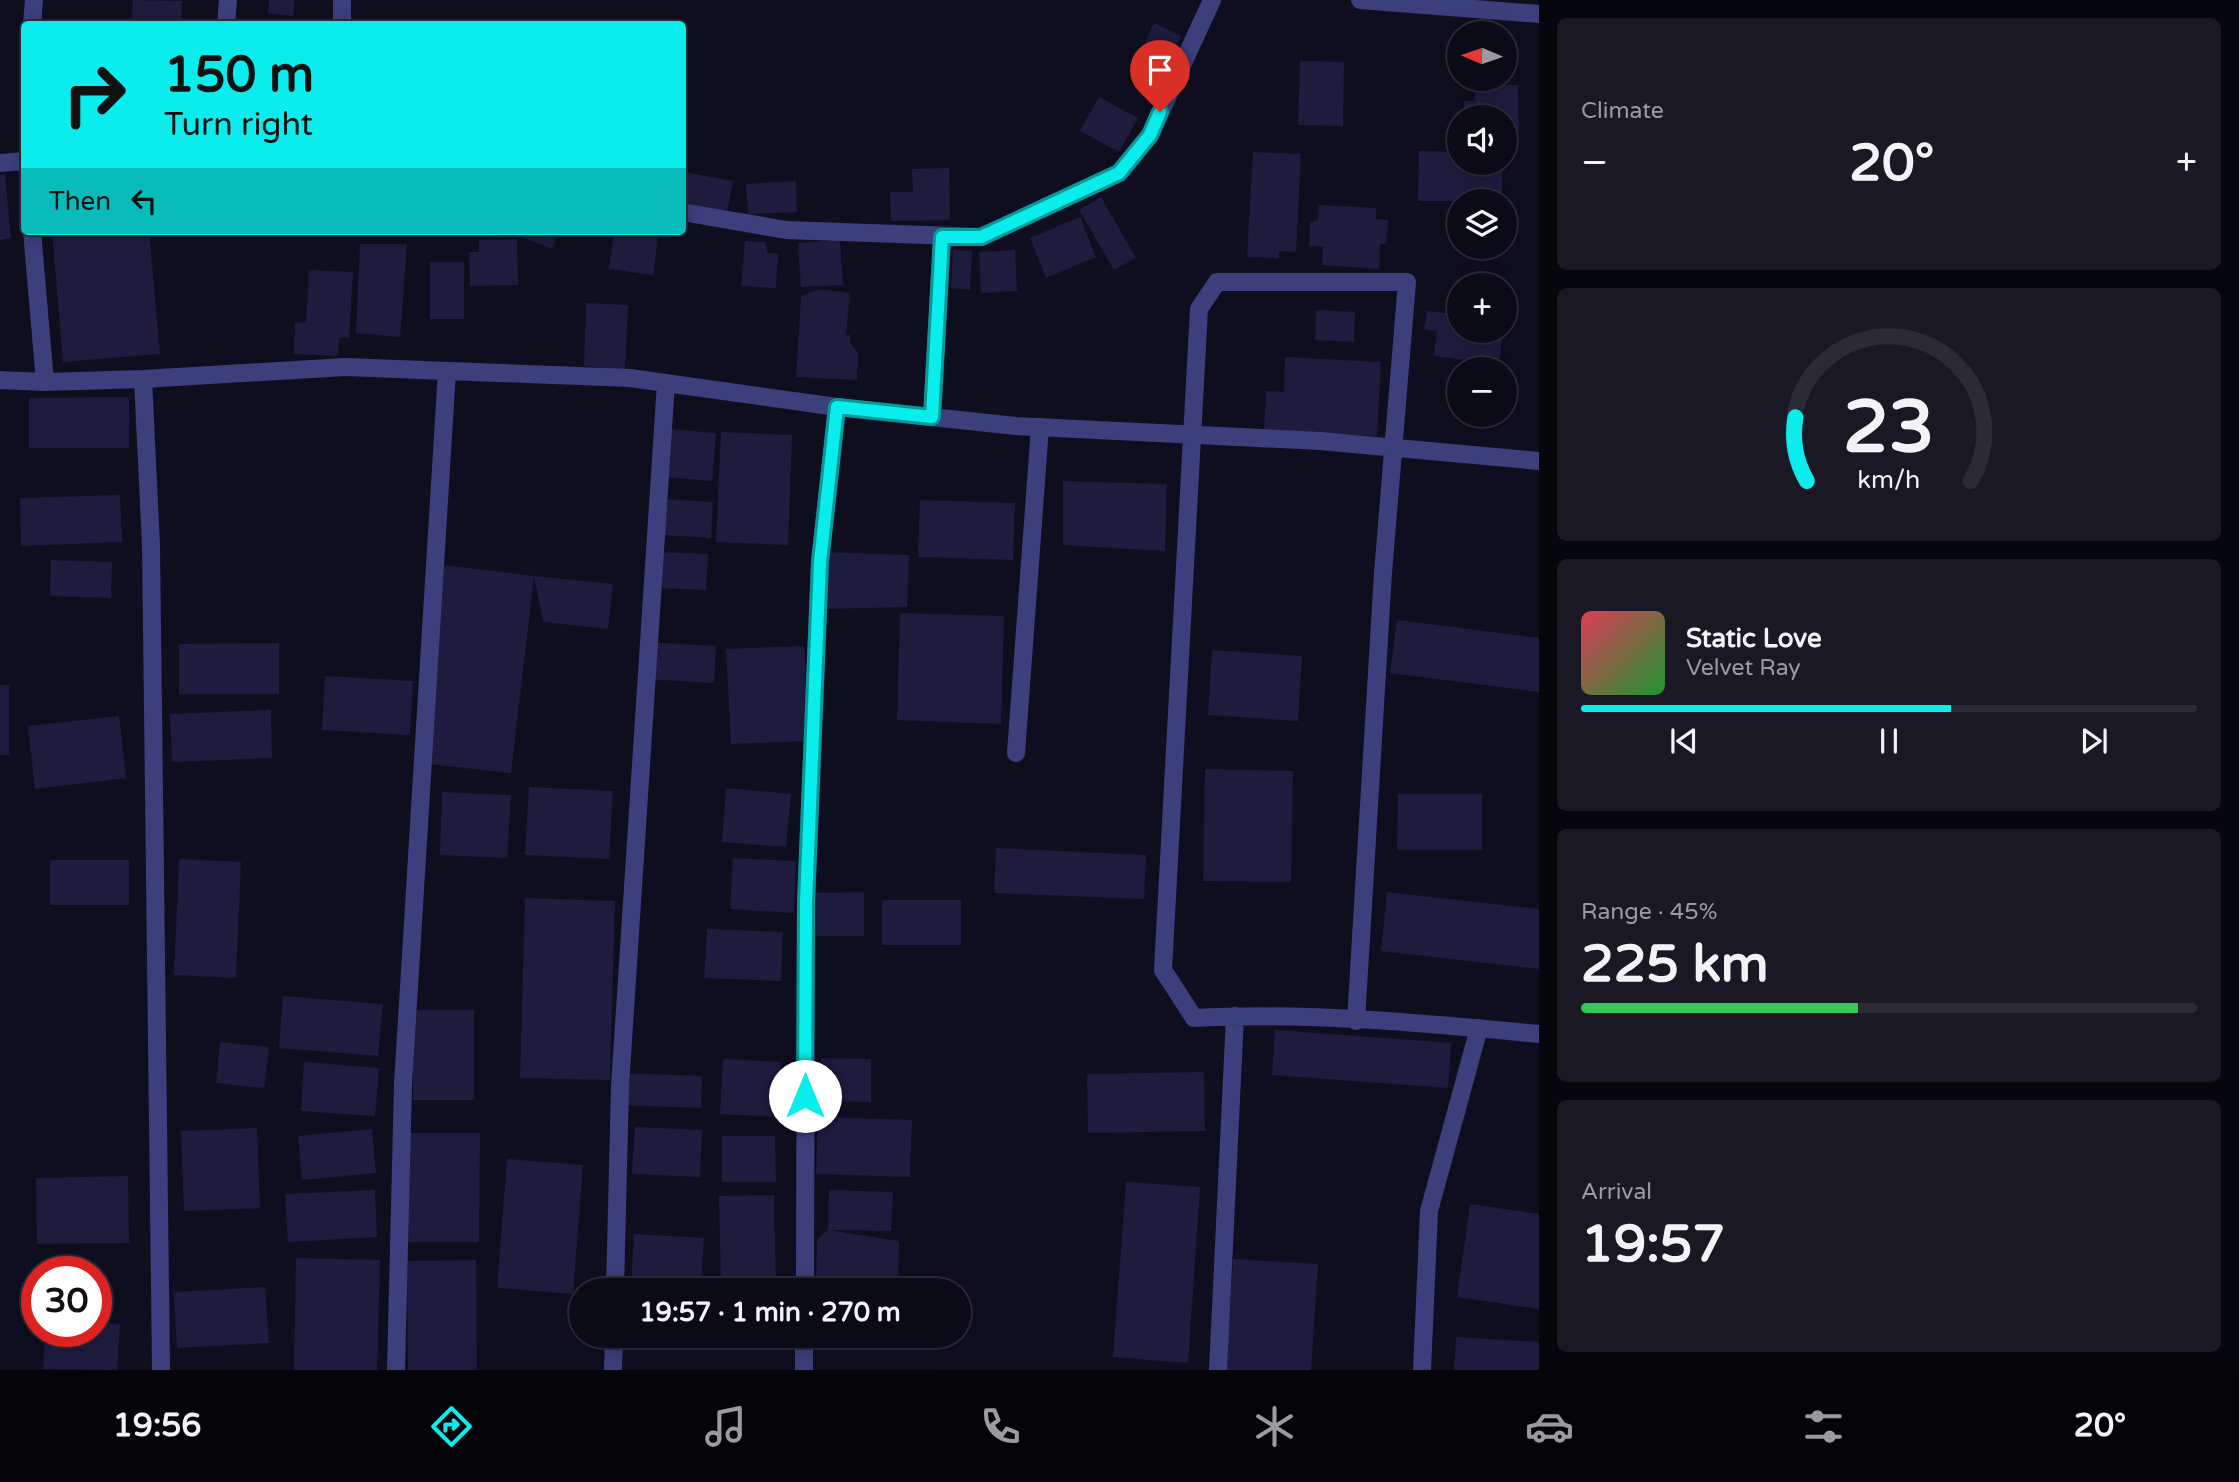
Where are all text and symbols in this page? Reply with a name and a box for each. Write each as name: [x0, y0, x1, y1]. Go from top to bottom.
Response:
north arrow: [1447, 21, 1517, 91]
map controls: [1447, 21, 1517, 427]
pin: [1130, 40, 1190, 112]
text: 150 m: [164, 46, 314, 105]
icon: right: [49, 49, 140, 140]
icon: arrive: [1141, 51, 1179, 89]
text: Climate: [1581, 97, 1664, 125]
button: sound: [1447, 105, 1517, 175]
text: Turn right: [164, 106, 313, 144]
text: 20°: [1849, 132, 1934, 195]
text: −: [1581, 140, 1608, 186]
text: +: [2176, 140, 2197, 186]
icon: left: [125, 182, 163, 220]
text: Then: [49, 186, 111, 217]
button: layers: [1447, 189, 1517, 259]
button: +: [1447, 273, 1517, 343]
button: −: [1447, 357, 1517, 427]
text: 23: [1843, 384, 1935, 472]
text: km/h: [1858, 464, 1920, 494]
text: Static Love: [1686, 623, 1822, 654]
text: Velvet Ray: [1686, 654, 1801, 682]
icon: previous: [1665, 722, 1703, 760]
icon: pause: [1870, 722, 1908, 760]
icon: next: [2075, 722, 2113, 760]
text: Range · 45%: [1581, 898, 1717, 926]
text: 225 km: [1581, 933, 1769, 996]
position arrow: [768, 1059, 842, 1133]
text: Arrival: [1581, 1178, 1652, 1206]
text: 19:57: [1581, 1213, 1725, 1276]
speed limit sign: 30: [21, 1256, 112, 1347]
text: 19:57 · 1 min · 270 m: [639, 1297, 901, 1328]
icon: directions: [427, 1402, 476, 1451]
icon: music: [701, 1402, 750, 1451]
icon: phone: [976, 1402, 1025, 1451]
icon: climate: [1250, 1402, 1299, 1451]
icon: car: [1525, 1402, 1574, 1451]
icon: filters: [1799, 1402, 1848, 1451]
text: 19:56: [113, 1407, 201, 1445]
text: 20°: [2074, 1407, 2126, 1445]

